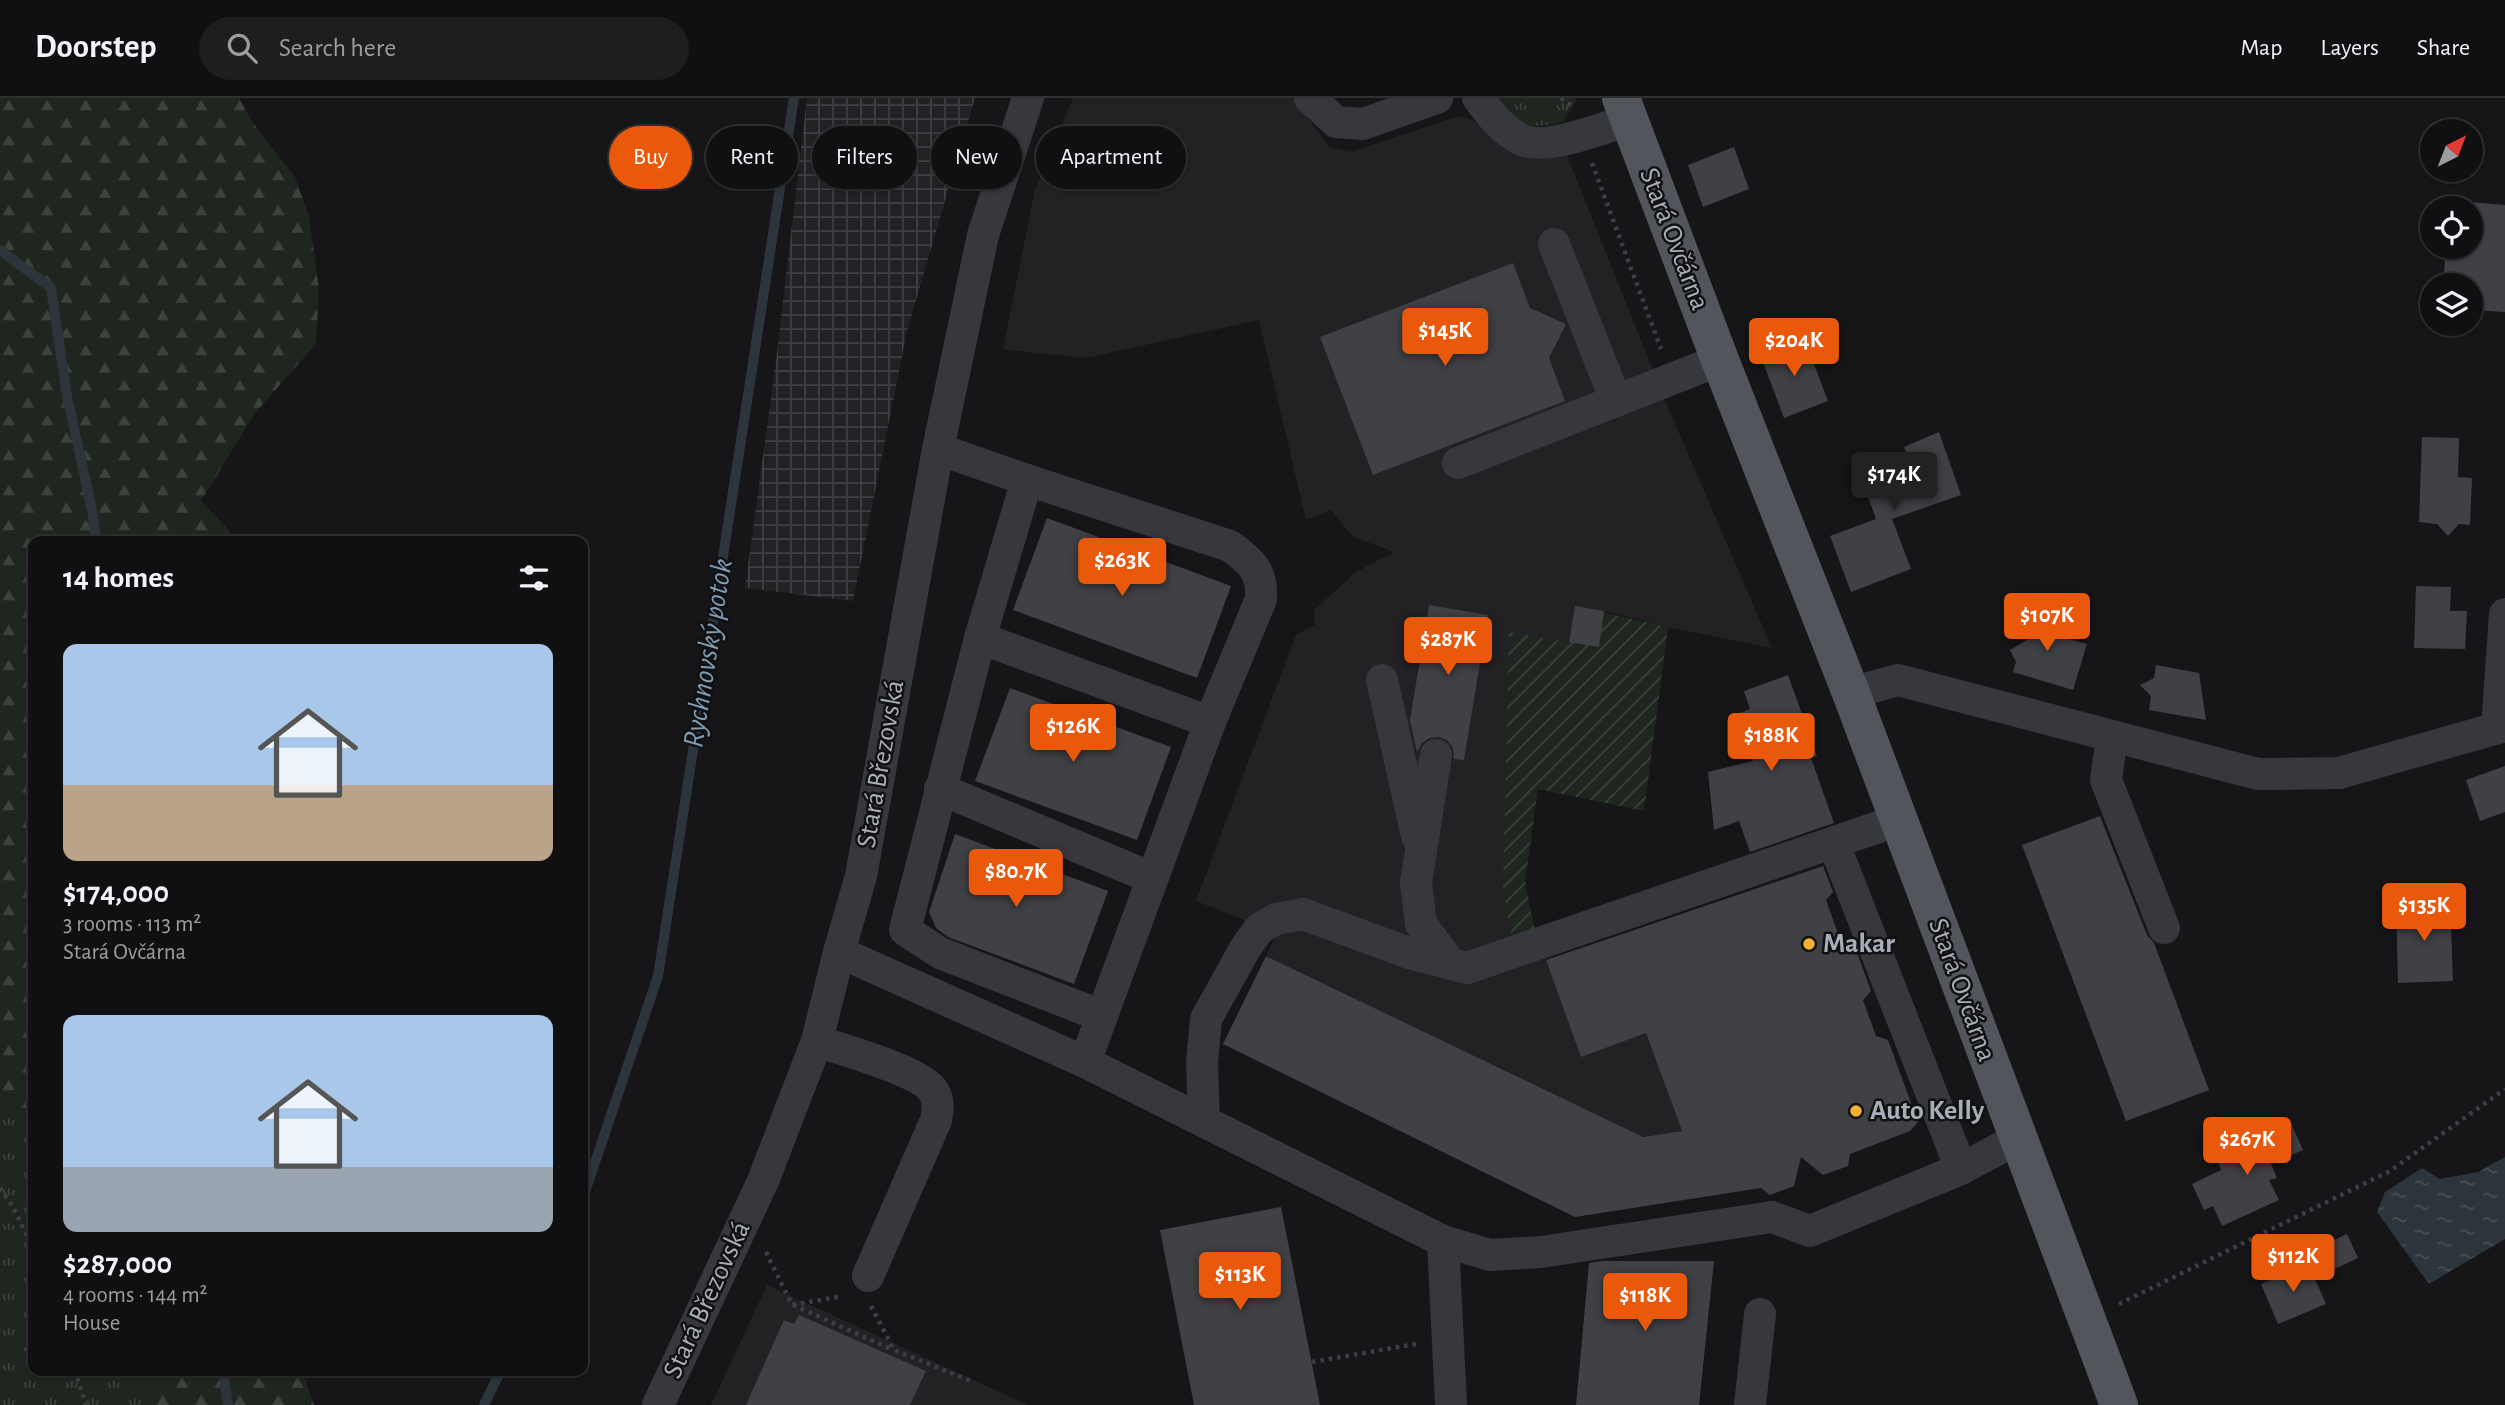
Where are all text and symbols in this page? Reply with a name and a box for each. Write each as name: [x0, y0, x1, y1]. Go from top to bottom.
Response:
search box: [199, 17, 689, 80]
icon: search: [223, 29, 261, 67]
text: Doorstep: [35, 31, 157, 64]
text: Search here: [279, 35, 396, 61]
text: Map: [2240, 36, 2282, 60]
text: Layers: [2320, 36, 2379, 60]
text: Share: [2417, 36, 2470, 60]
north arrow: [2420, 119, 2483, 182]
map controls: [2420, 119, 2483, 336]
chip: Buy: [609, 126, 692, 189]
chip: Rent: [706, 126, 798, 189]
chip: Filters: [812, 126, 917, 189]
chip: New: [931, 126, 1022, 189]
chip: Apartment: [1036, 126, 1186, 189]
street label: Stará Ovčárna: [1634, 164, 1714, 314]
button: locate: [2420, 196, 2483, 259]
button: layers: [2420, 273, 2483, 336]
pin: $145K: [1396, 308, 1494, 368]
pin: $204K: [1745, 318, 1843, 378]
text: $145K: [1418, 319, 1472, 342]
text: $204K: [1765, 329, 1823, 352]
pin: $174K: [1845, 452, 1943, 512]
text: $174K: [1867, 463, 1921, 486]
pin: $263K: [1073, 538, 1171, 598]
text: $263K: [1094, 549, 1150, 572]
water label: Rychnovský potok: [678, 556, 738, 750]
icon: filters: [515, 559, 553, 597]
text: 14 homes: [63, 563, 174, 593]
pin: $107K: [1998, 594, 2096, 653]
text: $107K: [2020, 604, 2074, 627]
pin: $287K: [1399, 618, 1497, 677]
text: $287K: [1420, 628, 1476, 651]
street label: Stará Březovská: [852, 678, 910, 850]
icon: home: [245, 690, 371, 816]
pin: $126K: [1024, 704, 1122, 764]
pin: $188K: [1722, 714, 1820, 773]
text: $126K: [1046, 715, 1100, 738]
text: $188K: [1744, 724, 1798, 747]
pin: $80.7K: [959, 850, 1073, 909]
text: $80.7K: [985, 860, 1047, 883]
text: $174,000: [63, 878, 169, 908]
pin: $135K: [2375, 884, 2473, 943]
text: $135K: [2398, 894, 2450, 917]
text: 3 rooms · 113 m²: [63, 913, 201, 936]
street label: Stará Ovčárna: [1923, 915, 2001, 1065]
place label: Makar: [1823, 930, 1895, 958]
marker: Makar: [1801, 936, 1817, 952]
text: Stará Ovčárna: [63, 941, 186, 964]
icon: home: [245, 1061, 371, 1187]
place label: Auto Kelly: [1870, 1097, 1985, 1125]
marker: Auto Kelly: [1848, 1103, 1864, 1119]
pin: $267K: [2198, 1118, 2296, 1177]
text: $267K: [2219, 1128, 2275, 1151]
street label: Stará Březovská: [658, 1217, 756, 1383]
pin: $112K: [2244, 1234, 2342, 1294]
text: $112K: [2267, 1245, 2319, 1268]
text: $287,000: [63, 1249, 172, 1279]
pin: $113K: [1191, 1252, 1289, 1312]
text: $113K: [1215, 1263, 1265, 1286]
pin: $118K: [1596, 1274, 1694, 1333]
text: 4 rooms · 144 m²: [63, 1284, 208, 1307]
text: $118K: [1619, 1284, 1671, 1307]
text: House: [63, 1312, 120, 1335]

